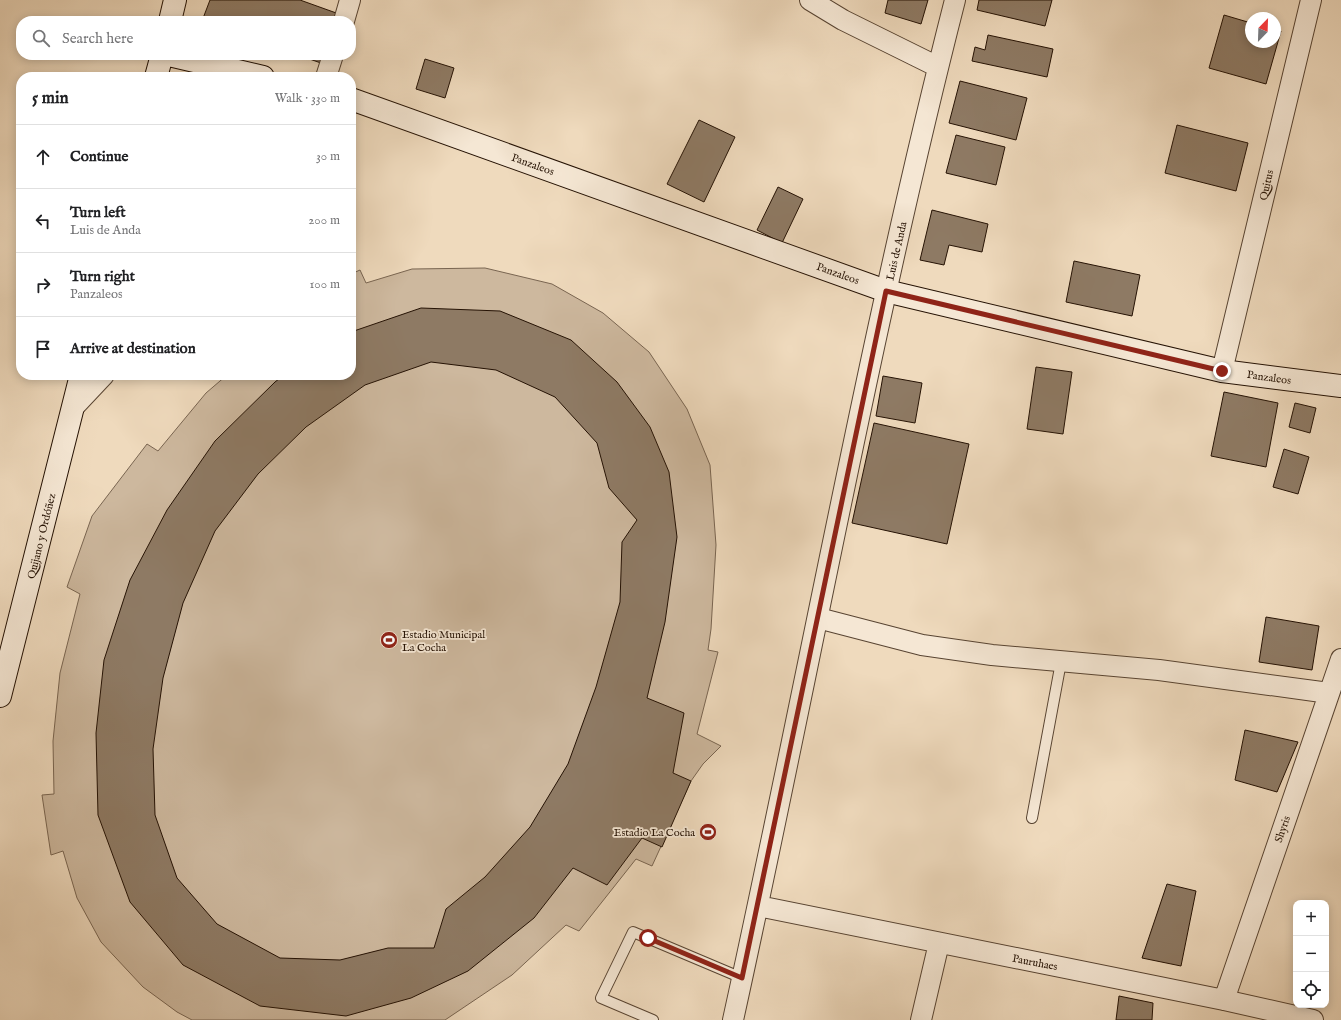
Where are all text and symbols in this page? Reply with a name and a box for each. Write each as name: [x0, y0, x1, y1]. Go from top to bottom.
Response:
north arrow: [1245, 12, 1281, 48]
search box: [16, 16, 356, 60]
icon: search: [30, 27, 52, 49]
text: Search here: [62, 29, 133, 48]
text: 5 min: [32, 88, 69, 109]
text: Walk · 330 m: [275, 90, 340, 107]
icon: ahead: [32, 146, 54, 168]
text: Continue: [70, 147, 128, 166]
text: 30 m: [316, 148, 340, 165]
street label: Panzaleos: [509, 151, 556, 179]
street label: Quitus: [1257, 168, 1277, 202]
text: Turn left: [70, 203, 126, 222]
icon: left: [32, 210, 54, 232]
text: 200 m: [308, 212, 340, 229]
street label: Luis de Anda: [883, 220, 911, 282]
text: Luis de Anda: [70, 222, 141, 239]
street label: Panzaleos: [814, 260, 861, 288]
text: Turn right: [70, 267, 135, 286]
icon: right: [32, 274, 54, 296]
text: 100 m: [310, 276, 340, 293]
text: Panzaleos: [70, 286, 123, 303]
icon: arrive: [32, 338, 54, 360]
text: Arrive at destination: [70, 339, 196, 358]
route end: [1213, 362, 1231, 380]
street label: Panzaleos: [1246, 368, 1292, 388]
street label: Quijano y Ordóñez: [25, 492, 59, 581]
place label: Estadio Municipal La Cocha: [402, 628, 485, 655]
sports icon: Estadio Municipal La Cocha: [379, 630, 399, 650]
street label: Shyris: [1272, 814, 1294, 845]
sports icon: Estadio La Cocha: [698, 822, 718, 842]
place label: Estadio La Cocha: [614, 826, 695, 840]
map controls: [1293, 900, 1329, 1008]
button: +: [1293, 900, 1329, 936]
route start: [639, 929, 657, 947]
button: −: [1293, 936, 1329, 972]
street label: Pauruhaes: [1011, 952, 1059, 974]
button: locate: [1293, 972, 1329, 1008]

